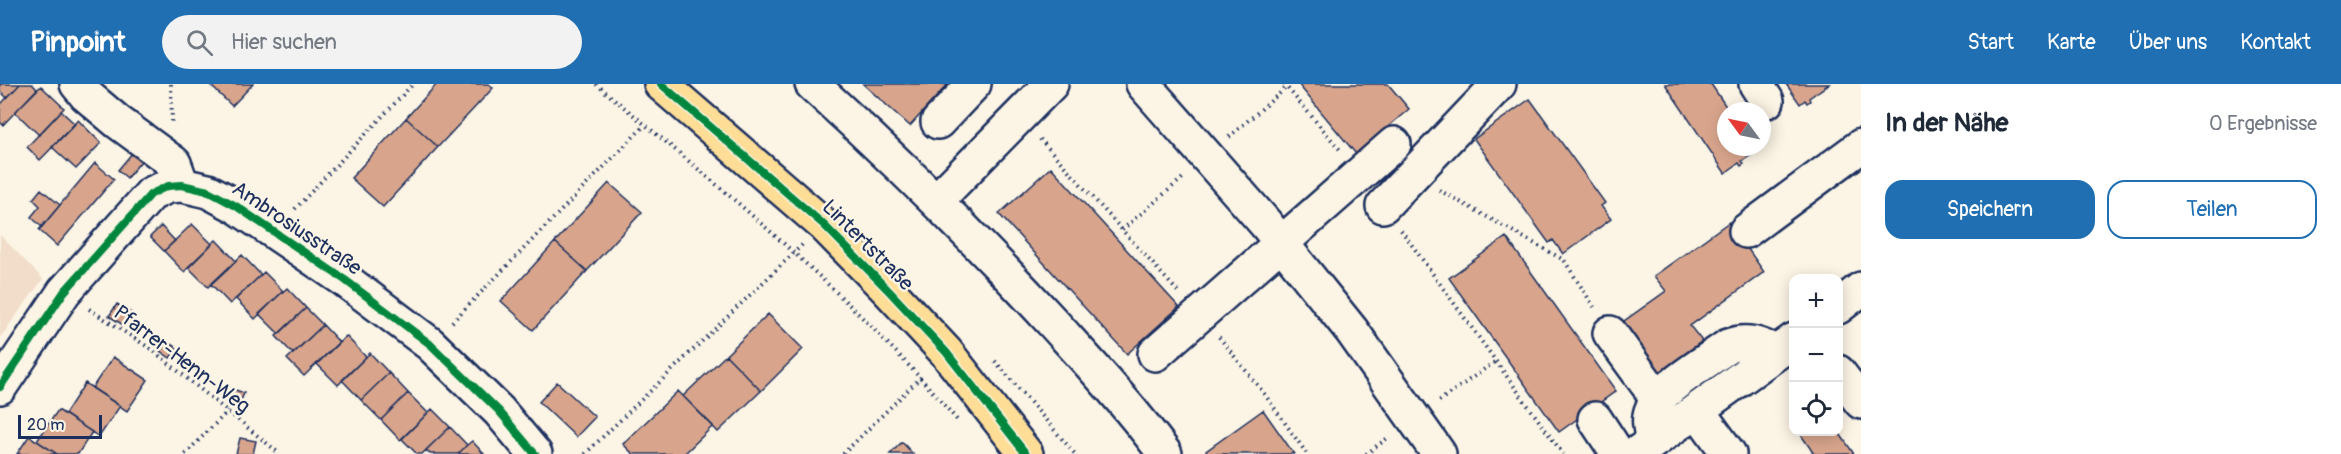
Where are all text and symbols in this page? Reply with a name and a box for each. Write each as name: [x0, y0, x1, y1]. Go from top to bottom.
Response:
search box: [162, 15, 582, 69]
text: Pinpoint: [30, 25, 126, 60]
icon: search: [183, 26, 216, 59]
text: Hier suchen: [231, 28, 337, 56]
text: Start: [1968, 29, 2014, 56]
text: Karte: [2047, 29, 2096, 56]
text: Über uns: [2129, 29, 2207, 56]
text: Kontakt: [2240, 29, 2311, 56]
north arrow: [1717, 102, 1771, 156]
text: In der Nähe: [1885, 107, 2008, 139]
text: 0 Ergebnisse: [2209, 111, 2317, 136]
street label: Ambrosiusstraße: [227, 175, 367, 282]
button: Speichern: [1885, 180, 2095, 239]
button: Teilen: [2107, 180, 2317, 239]
street label: Lintertstraße: [816, 194, 920, 297]
map controls: [1789, 274, 1843, 436]
button: +: [1789, 274, 1843, 328]
street label: Pfarrer-Henn-Weg: [108, 299, 255, 420]
button: −: [1789, 328, 1843, 382]
button: locate: [1789, 382, 1843, 436]
scale bar: [18, 412, 102, 440]
text: 20 m: [27, 415, 65, 435]

